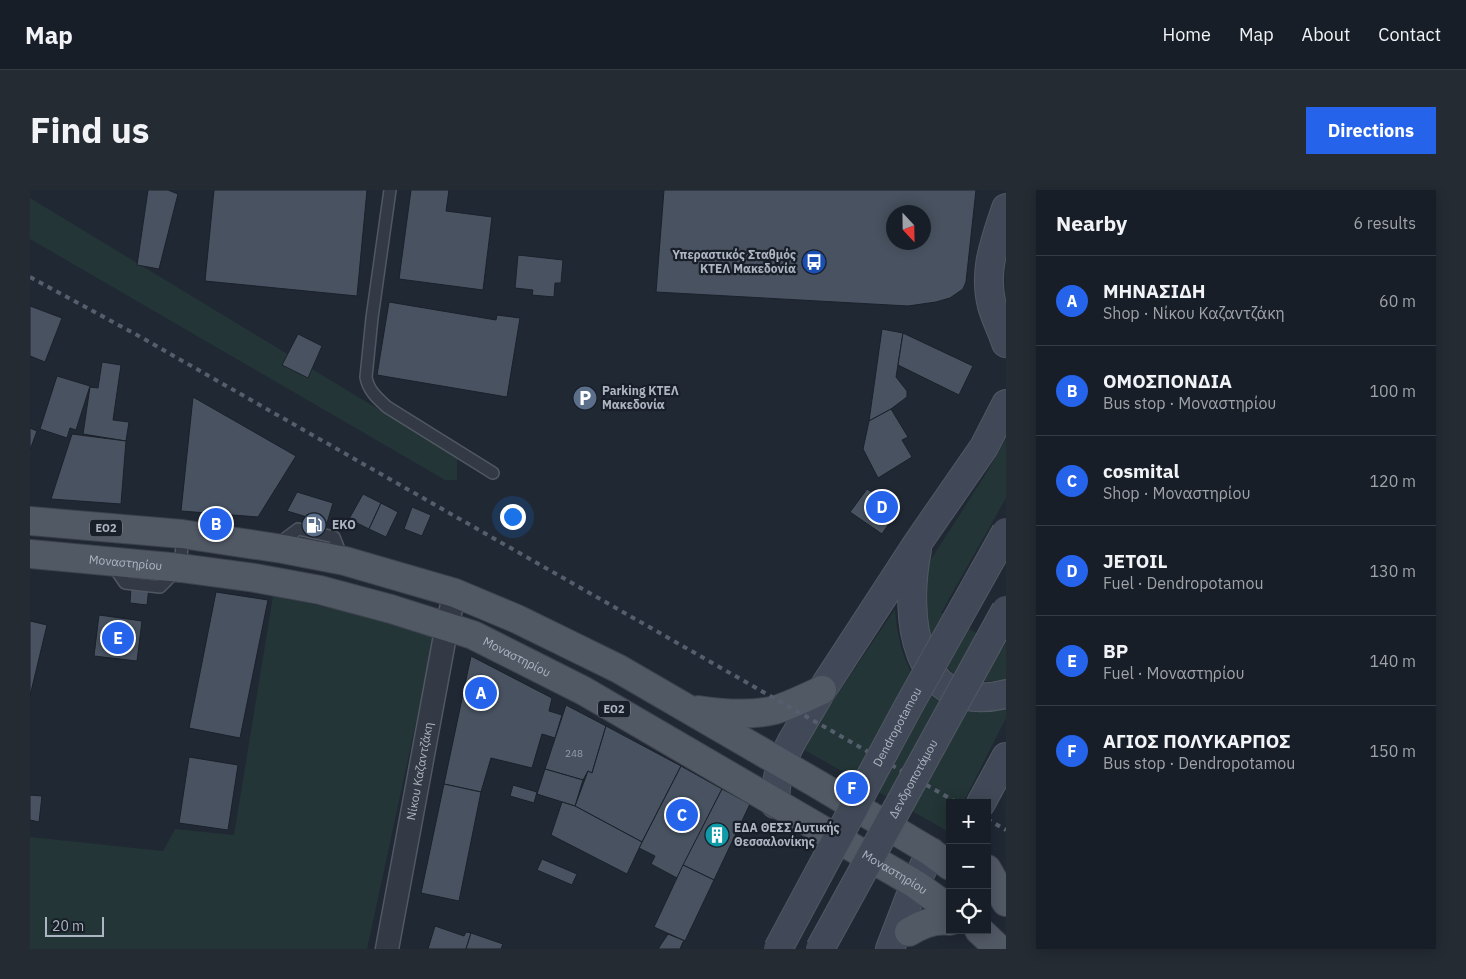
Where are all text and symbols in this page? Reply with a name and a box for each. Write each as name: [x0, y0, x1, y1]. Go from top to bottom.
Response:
text: Map: [25, 19, 73, 51]
text: Home: [1163, 23, 1211, 46]
text: Map: [1239, 23, 1274, 46]
text: About: [1302, 23, 1350, 46]
text: Contact: [1378, 23, 1441, 46]
text: Find us: [30, 107, 149, 153]
button: Directions: [1306, 107, 1436, 154]
north arrow: [886, 205, 931, 250]
text: Nearby: [1056, 209, 1127, 237]
text: 6 results: [1353, 213, 1416, 233]
place label: Υπεραστικός Σταθμός ΚΤΕΛ Μακεδονία: [672, 247, 796, 276]
bus stop icon: Υπεραστικός Σταθμός ΚΤΕΛ Μακεδονία: [801, 249, 827, 275]
text: ΜΗΝΑΣΙΔΗ: [1103, 279, 1206, 303]
text: A: [1067, 291, 1077, 311]
text: 60 m: [1379, 291, 1416, 311]
text: Shop · Νίκου Καζαντζάκη: [1103, 303, 1285, 323]
text: ΟΜΟΣΠΟΝΔΙΑ: [1103, 369, 1232, 393]
text: B: [1067, 381, 1077, 401]
text: 100 m: [1369, 381, 1416, 401]
place label: Parking ΚΤΕΛ Μακεδονία: [602, 383, 679, 412]
parking icon: Parking ΚΤΕΛ Μακεδονία: [572, 385, 598, 411]
text: Bus stop · Μοναστηρίου: [1103, 393, 1276, 413]
text: cosmital: [1103, 459, 1179, 483]
text: C: [1067, 471, 1077, 491]
text: 120 m: [1369, 471, 1416, 491]
text: Shop · Μοναστηρίου: [1103, 483, 1251, 503]
pin: D: [866, 488, 898, 526]
your location: [500, 504, 526, 530]
pin: B: [200, 505, 232, 543]
fuel station icon: EKO: [301, 512, 327, 538]
place label: EKO: [332, 517, 356, 532]
road number: ΕΟ2: [90, 519, 122, 536]
text: JETOIL: [1103, 549, 1168, 573]
street label: Μοναστηρίου: [88, 551, 163, 573]
text: D: [1066, 561, 1078, 581]
text: 130 m: [1369, 561, 1416, 581]
text: Fuel · Dendropotamou: [1103, 573, 1264, 593]
pin: E: [102, 619, 134, 657]
street label: Μοναστηρίου: [481, 633, 553, 680]
text: BP: [1103, 639, 1128, 663]
text: E: [1067, 651, 1077, 671]
text: 140 m: [1369, 651, 1416, 671]
text: Fuel · Μοναστηρίου: [1103, 663, 1245, 683]
pin: A: [465, 674, 497, 712]
street label: Dendropotamou: [869, 685, 924, 769]
road number: ΕΟ2: [598, 700, 630, 718]
street label: Νίκου Καζαντζάκη: [403, 721, 436, 821]
text: ΑΓΙΟΣ ΠΟΛΥΚΑΡΠΟΣ: [1103, 729, 1291, 753]
street label: Δενδροποτάμου: [885, 737, 941, 821]
text: F: [1067, 741, 1077, 761]
text: 150 m: [1369, 741, 1416, 761]
house number: 248: [565, 747, 583, 760]
text: Bus stop · Dendropotamou: [1103, 753, 1295, 773]
pin: F: [836, 769, 868, 807]
pin: C: [666, 796, 698, 834]
map controls: [946, 799, 991, 934]
button: +: [946, 799, 991, 844]
place label: ΕΔΑ ΘΕΣΣ Δυτικής Θεσσαλονίκης: [734, 820, 840, 849]
building icon: ΕΔΑ ΘΕΣΣ Δυτικής Θεσσαλονίκης: [704, 822, 730, 848]
button: −: [946, 844, 991, 889]
street label: Μοναστηρίου: [859, 847, 931, 897]
button: locate: [946, 889, 991, 934]
scale bar: [45, 914, 104, 937]
text: 20 m: [52, 917, 84, 935]

